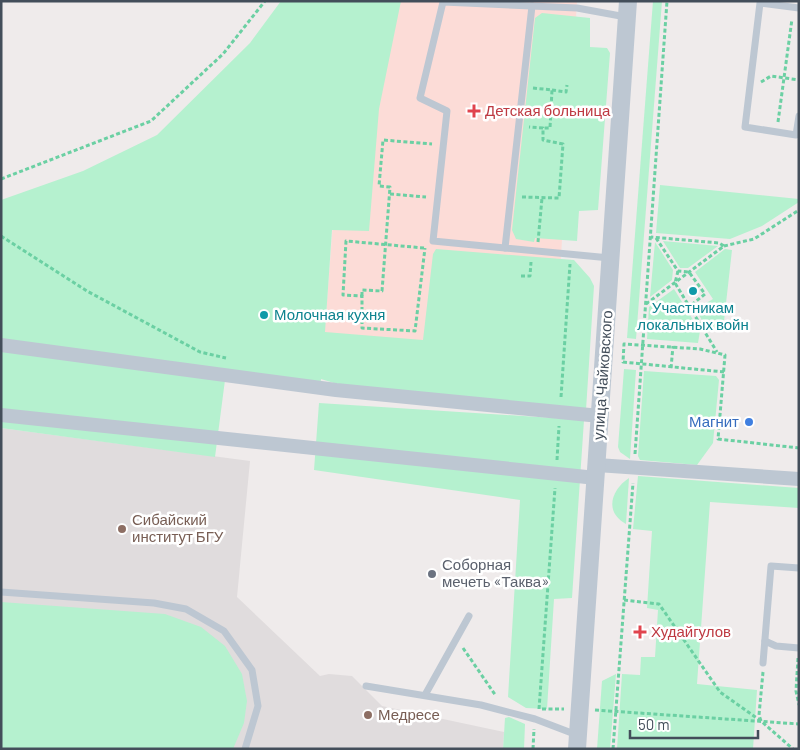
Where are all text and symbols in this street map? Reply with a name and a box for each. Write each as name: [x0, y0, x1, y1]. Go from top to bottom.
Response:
place label: Детская больница: [485, 101, 611, 119]
marker: Детская больница: [467, 104, 481, 118]
marker: Участникам локальных войн: [687, 285, 699, 297]
place label: Участникам локальных войн: [637, 298, 749, 333]
place label: Молочная кухня: [274, 305, 385, 323]
marker: Молочная кухня: [258, 309, 270, 321]
street label: улица Чайковского: [588, 310, 616, 440]
place label: Магнит: [689, 412, 739, 430]
marker: Магнит: [743, 416, 755, 428]
place label: Сибайский институт БГУ: [132, 510, 224, 545]
marker: Сибайский институт БГУ: [116, 523, 128, 535]
place label: Соборная мечеть «Таква»: [442, 555, 549, 590]
marker: Соборная мечеть «Таква»: [426, 568, 438, 580]
place label: Худайгулов: [651, 622, 731, 640]
marker: Худайгулов: [633, 625, 647, 639]
place label: Медресе: [378, 705, 440, 723]
scale bar: [630, 708, 758, 740]
marker: Медресе: [362, 709, 374, 721]
text: 50 m: [638, 715, 670, 733]

